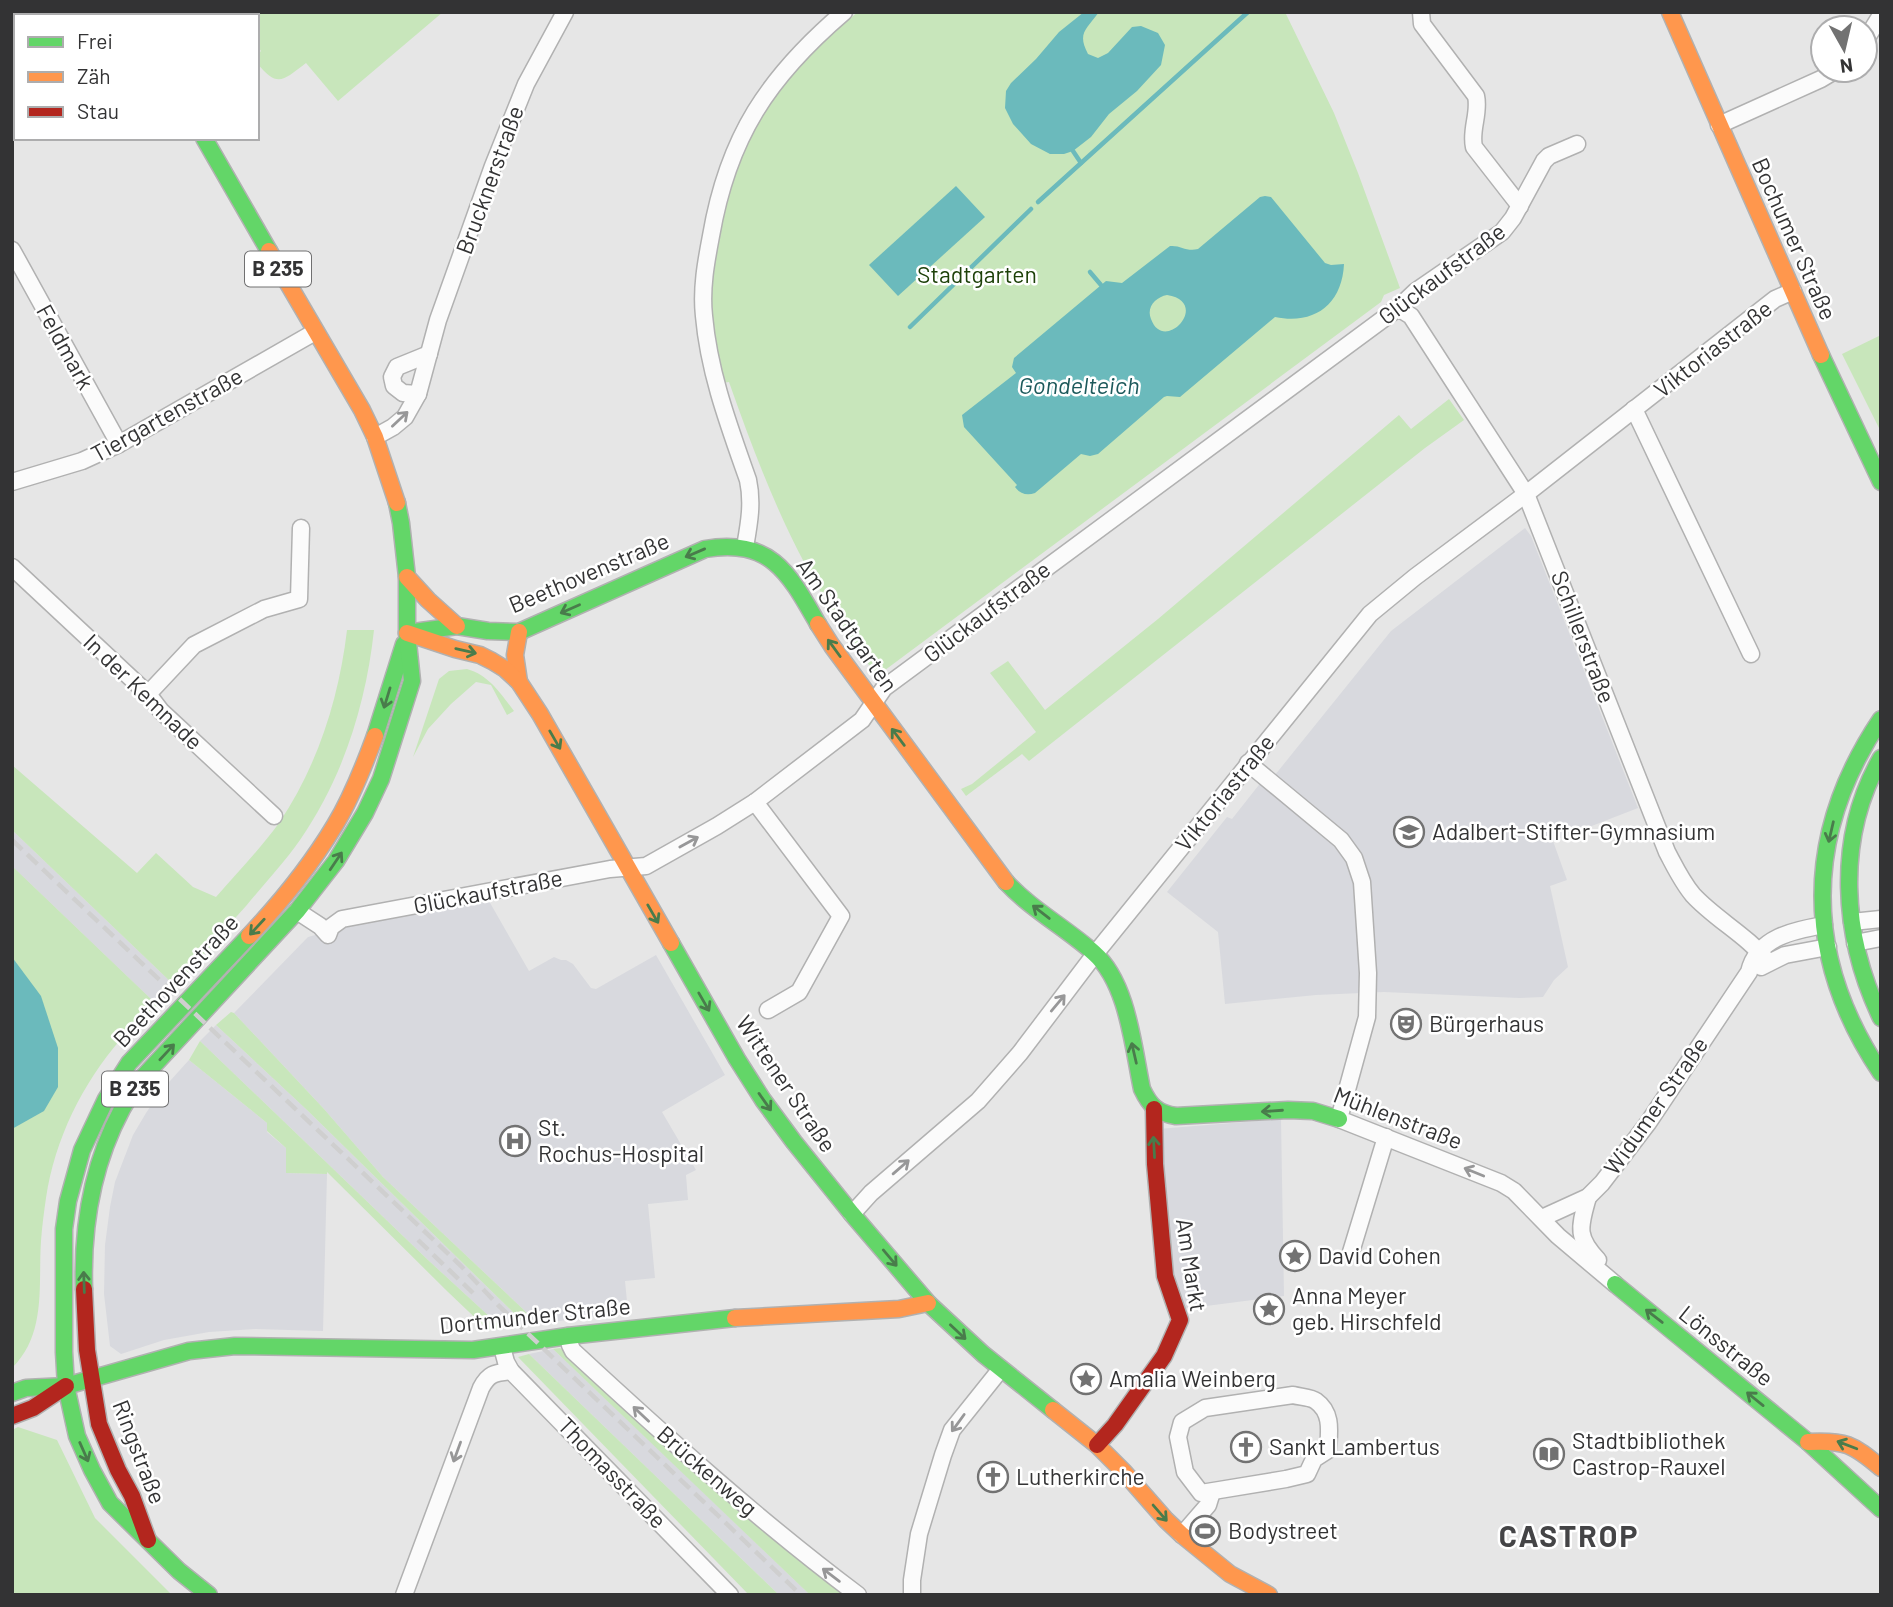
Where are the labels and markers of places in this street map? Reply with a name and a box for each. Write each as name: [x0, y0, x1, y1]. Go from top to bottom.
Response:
school or university icon: Adalbert-Stifter-Gymnasium: [1392, 815, 1426, 849]
place label: Adalbert-Stifter-Gymnasium: [1432, 817, 1715, 845]
theatre icon: Bürgerhaus: [1389, 1007, 1423, 1041]
place label: Bürgerhaus: [1429, 1009, 1544, 1037]
place label: St. Rochus-Hospital: [538, 1113, 704, 1167]
hospital icon: St. Rochus-Hospital: [498, 1124, 532, 1158]
place icon: David Cohen: [1278, 1239, 1312, 1273]
place label: David Cohen: [1318, 1241, 1441, 1269]
place label: Anna Meyer geb. Hirschfeld: [1292, 1281, 1441, 1335]
place icon: Anna Meyer geb. Hirschfeld: [1252, 1292, 1286, 1326]
place icon: Amalia Weinberg: [1069, 1362, 1103, 1396]
place label: Amalia Weinberg: [1109, 1364, 1276, 1392]
place label: Stadtbibliothek Castrop-Rauxel: [1572, 1426, 1726, 1480]
church icon: Sankt Lambertus: [1229, 1430, 1263, 1464]
place label: Sankt Lambertus: [1269, 1432, 1440, 1460]
library icon: Stadtbibliothek Castrop-Rauxel: [1532, 1437, 1566, 1471]
church icon: Lutherkirche: [976, 1460, 1010, 1494]
place label: Lutherkirche: [1016, 1462, 1145, 1490]
sports icon: Bodystreet: [1188, 1514, 1222, 1548]
place label: Bodystreet: [1228, 1516, 1338, 1544]

